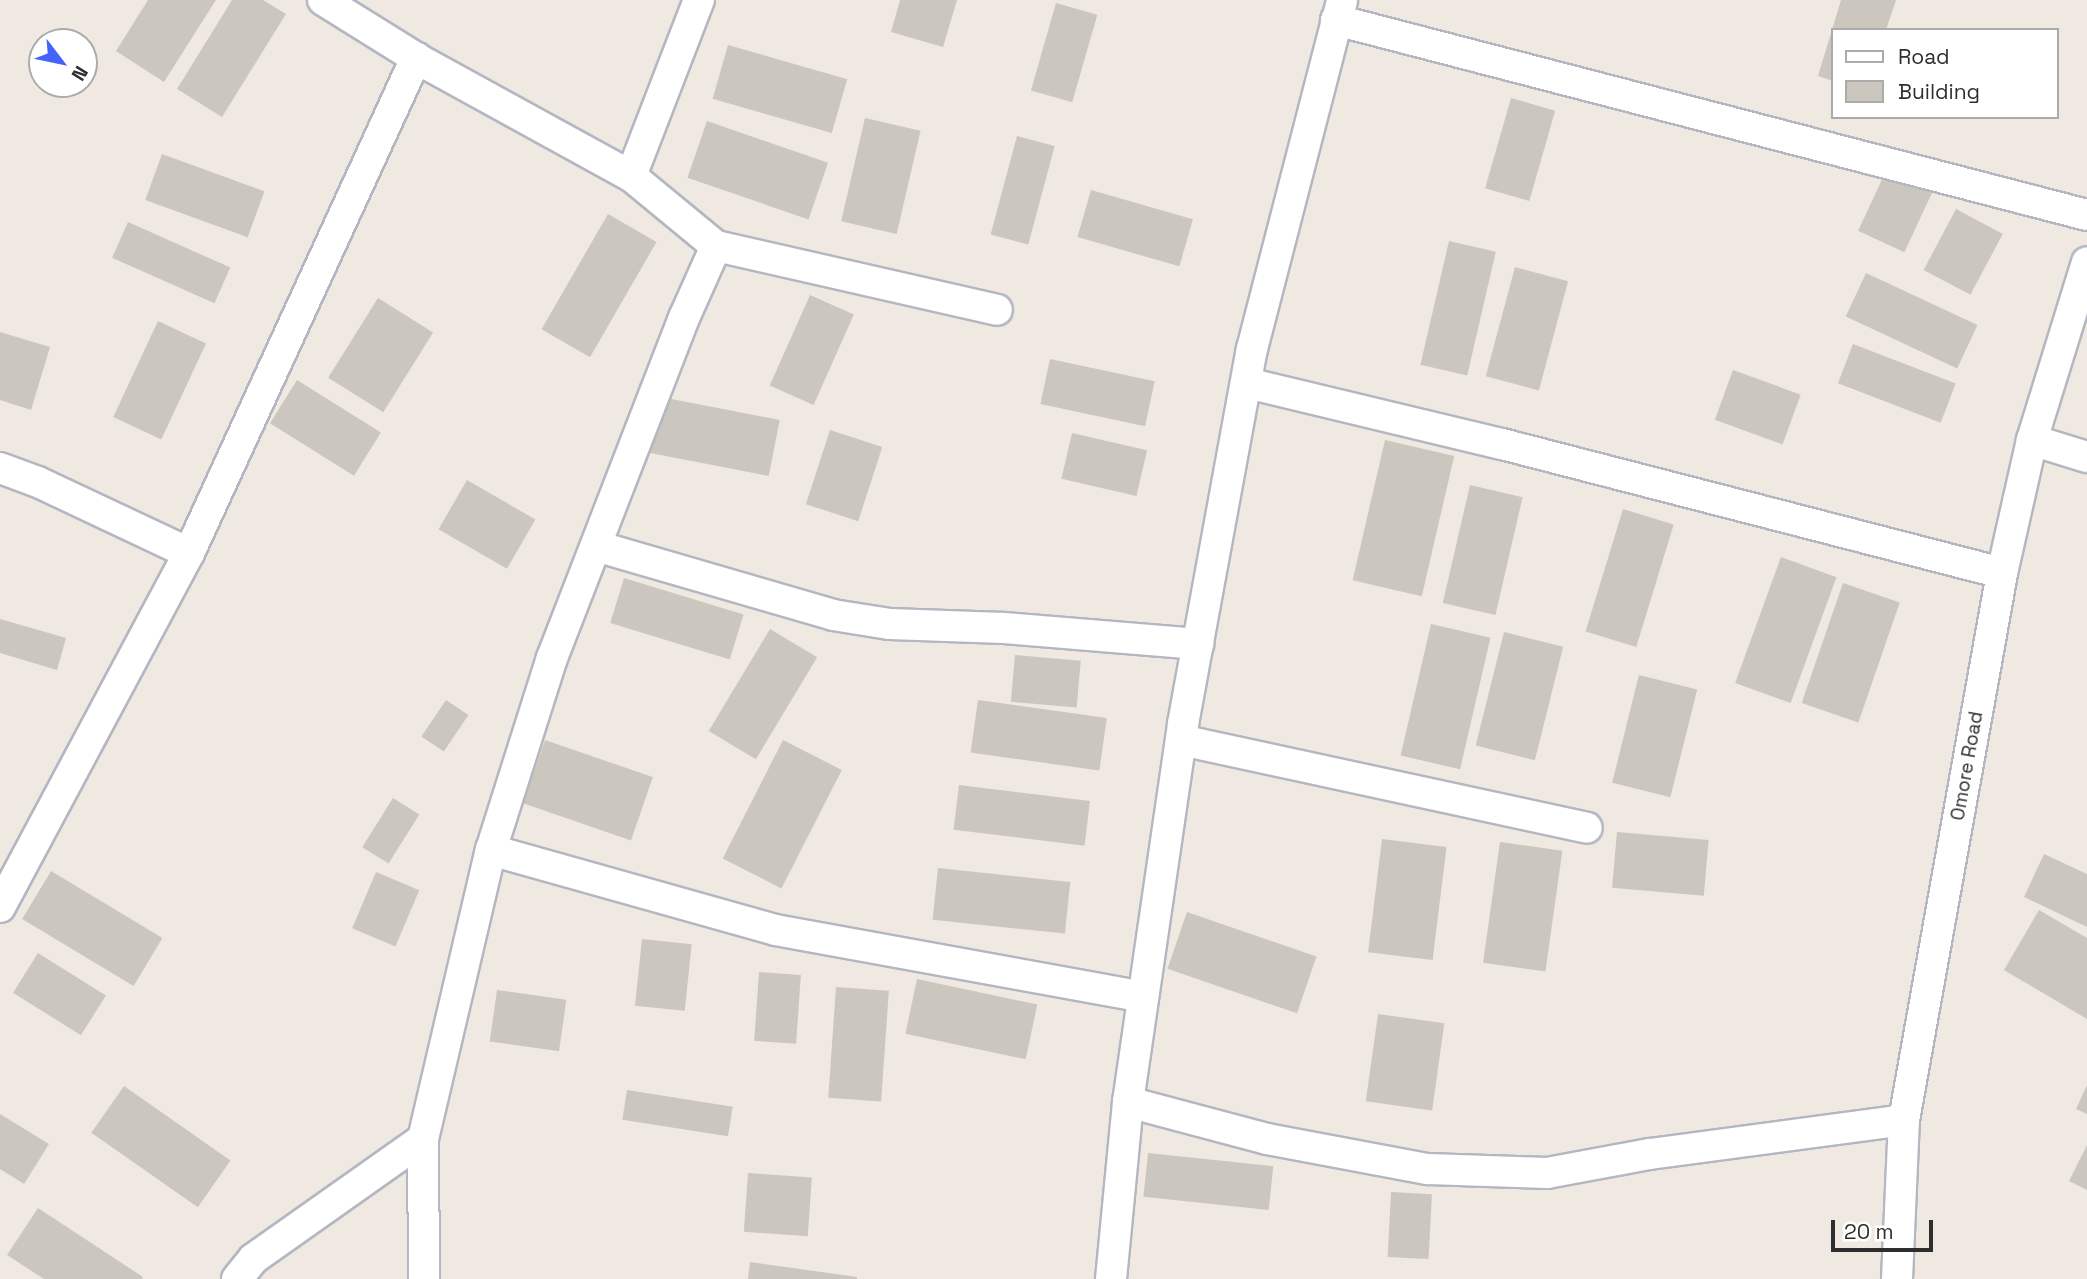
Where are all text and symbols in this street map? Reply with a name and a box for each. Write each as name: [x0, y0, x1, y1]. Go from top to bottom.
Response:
north arrow: [28, 28, 98, 98]
legend: [1832, 28, 2059, 119]
text: Road: [1898, 43, 1950, 70]
text: N: [66, 61, 94, 85]
text: Building: [1898, 78, 1980, 105]
street label: Omore Road: [1946, 710, 1988, 822]
scale bar: [1835, 1206, 1937, 1250]
text: 20 m: [1844, 1218, 1894, 1245]

